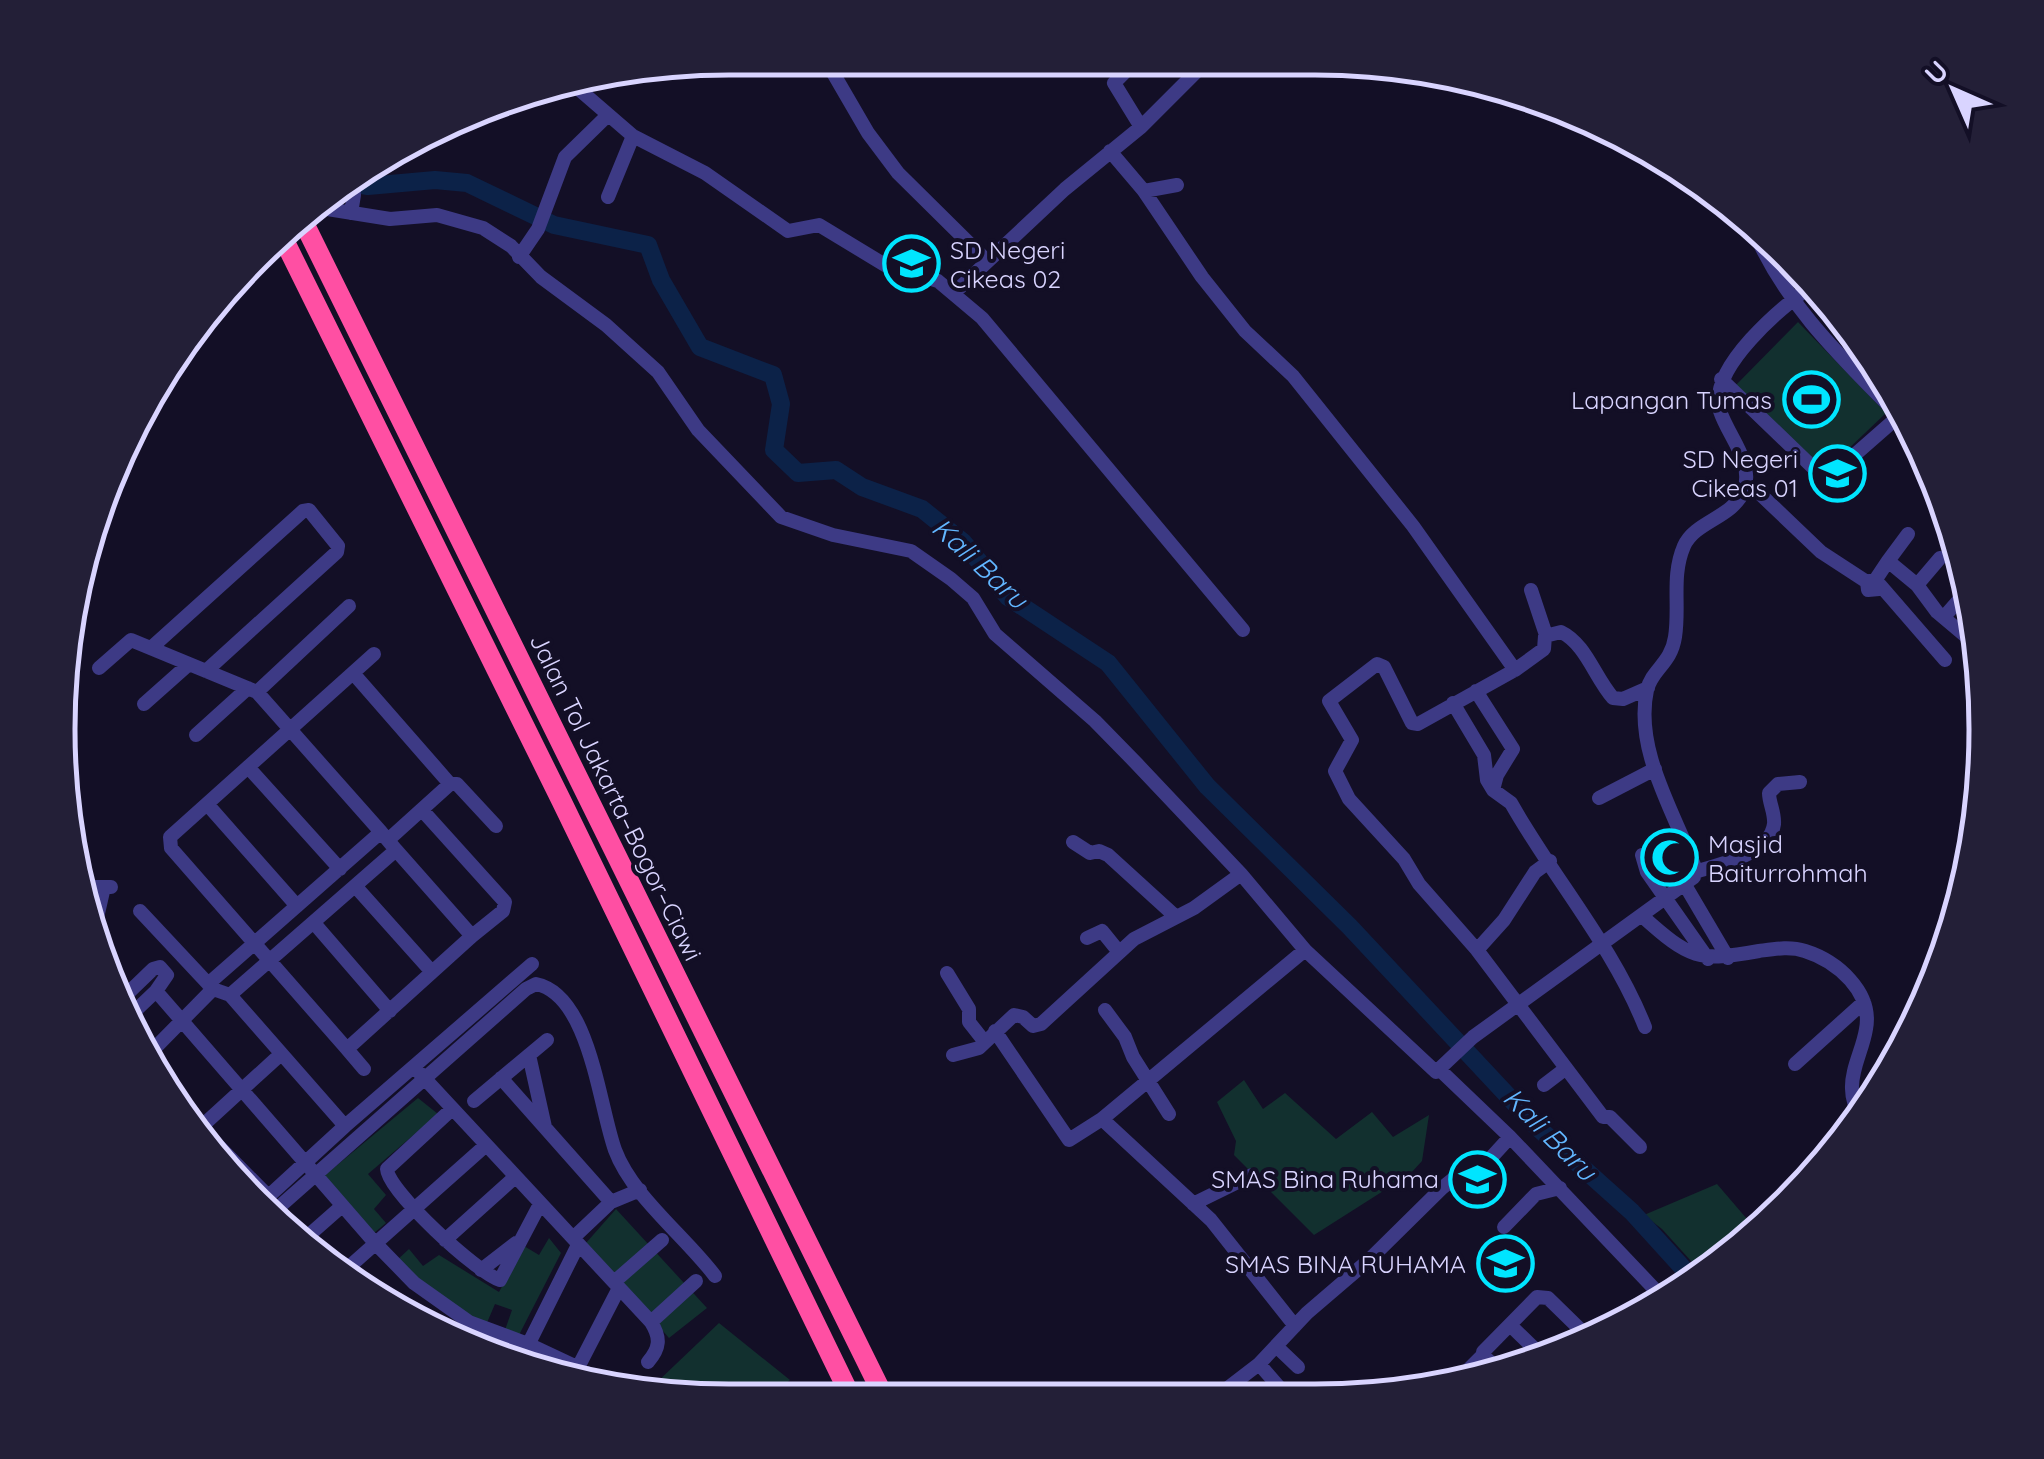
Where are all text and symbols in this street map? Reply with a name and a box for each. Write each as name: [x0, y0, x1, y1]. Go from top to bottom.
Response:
north arrow: [1904, 40, 2004, 140]
text: U: [1917, 53, 1955, 91]
school or university icon: SD Negeri Cikeas 02: [881, 234, 941, 294]
place label: SD Negeri Cikeas 02: [950, 234, 1065, 294]
sports icon: Lapangan Tumas: [1781, 370, 1841, 430]
place label: Lapangan Tumas: [1571, 384, 1772, 415]
place label: SD Negeri Cikeas 01: [1683, 443, 1798, 503]
school or university icon: SD Negeri Cikeas 01: [1807, 443, 1867, 503]
water label: Kali Baru: [925, 510, 1037, 617]
street label: Jalan Tol Jakarta–Bogor–Ciawi: [524, 628, 709, 965]
mosque icon: Masjid Baiturrohmah: [1639, 828, 1699, 888]
place label: Masjid Baiturrohmah: [1708, 828, 1868, 888]
water label: Kali Baru: [1496, 1080, 1606, 1189]
school or university icon: SMAS Bina Ruhama: [1448, 1149, 1508, 1209]
place label: SMAS Bina Ruhama: [1211, 1163, 1439, 1194]
school or university icon: SMAS BINA RUHAMA: [1475, 1234, 1535, 1294]
place label: SMAS BINA RUHAMA: [1225, 1248, 1466, 1279]

